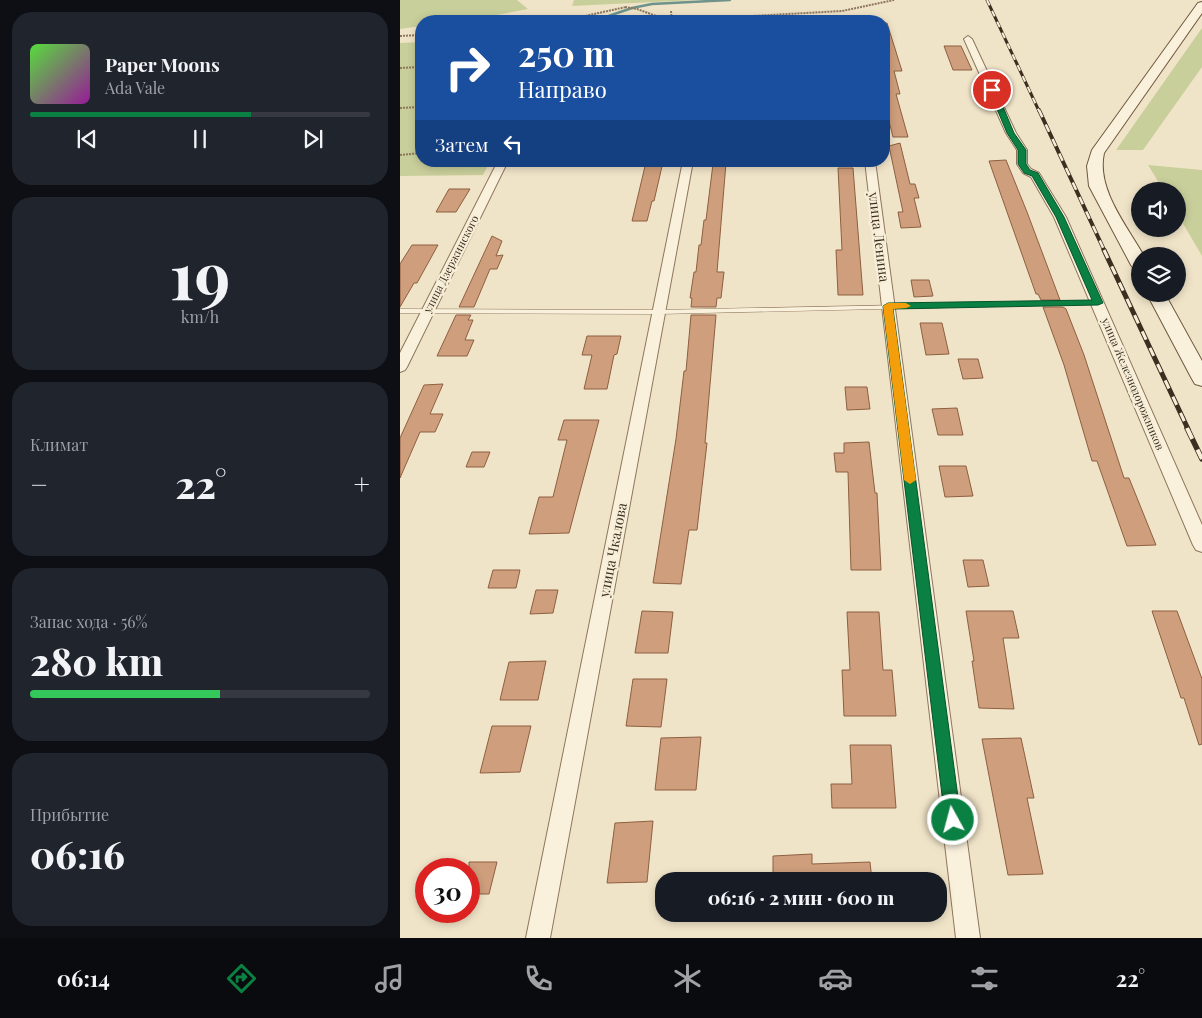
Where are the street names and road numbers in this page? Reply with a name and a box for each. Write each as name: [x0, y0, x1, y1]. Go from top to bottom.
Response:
street label: улица Ленина: [864, 190, 894, 283]
street label: улица Дзержинского: [419, 212, 482, 316]
street label: улица Железнодорожников: [1098, 315, 1168, 452]
street label: улица Чкалова: [594, 501, 631, 600]

